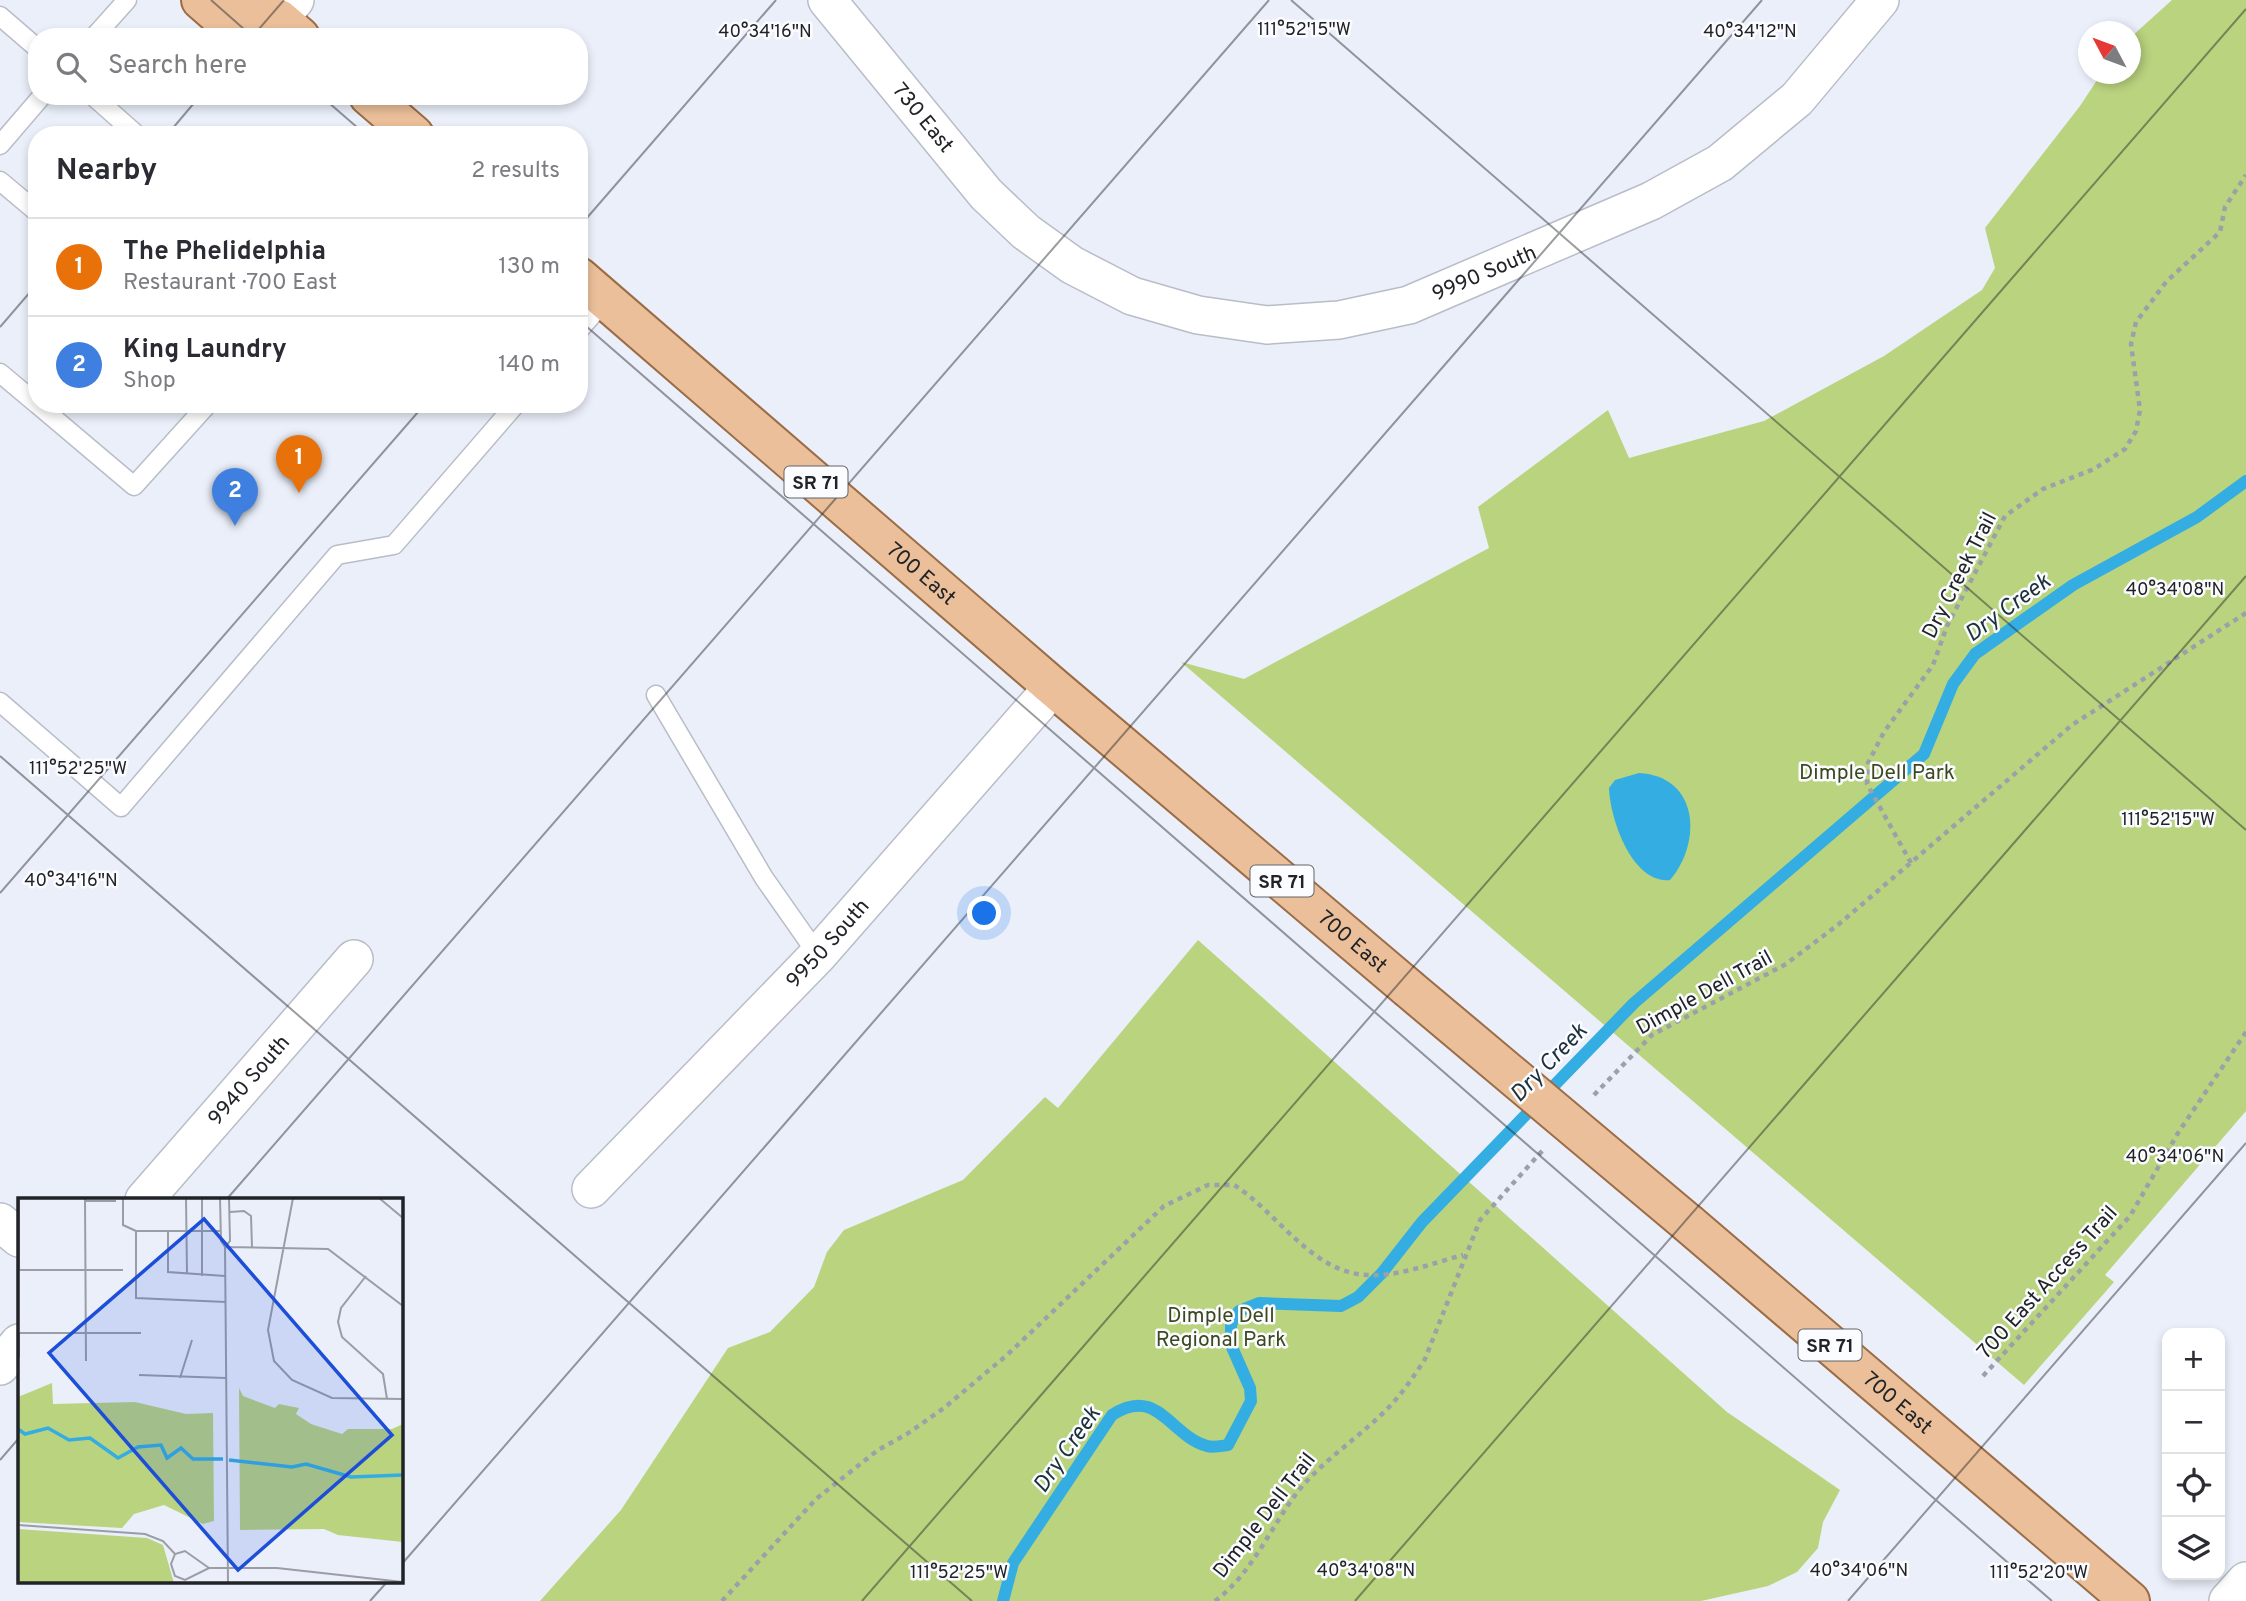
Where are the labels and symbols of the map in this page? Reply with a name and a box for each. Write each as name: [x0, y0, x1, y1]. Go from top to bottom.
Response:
text: 111°52'15"W: [1257, 19, 1351, 42]
text: 40°34'16"N: [718, 21, 812, 44]
text: 40°34'12"N: [1703, 21, 1797, 44]
north arrow: [2078, 21, 2141, 84]
street label: 730 East: [886, 78, 959, 159]
street label: 9990 South: [1428, 240, 1541, 308]
pin: 1: [276, 435, 322, 493]
road number: SR 71: [784, 467, 848, 498]
pin: 2: [212, 468, 258, 526]
street label: Dry Creek Trail: [1917, 508, 2004, 643]
street label: 700 East: [880, 537, 961, 612]
water label: Dry Creek: [1960, 568, 2057, 650]
text: 40°34'08"N: [2126, 579, 2224, 602]
text: 111°52'25"W: [29, 758, 127, 781]
park label: Dimple Dell Park: [1799, 760, 1955, 787]
text: 111°52'15"W: [2121, 809, 2215, 832]
road number: SR 71: [1250, 866, 1314, 897]
text: 40°34'16"N: [24, 870, 118, 893]
street label: 9950 South: [781, 894, 876, 995]
your location: [967, 896, 1001, 930]
street label: 700 East: [1312, 905, 1392, 980]
street label: Dimple Dell Trail: [1632, 945, 1778, 1042]
water label: Dry Creek: [1505, 1018, 1595, 1109]
street label: 9940 South: [203, 1030, 296, 1132]
text: 40°34'06"N: [2126, 1146, 2224, 1169]
inset map: [18, 1198, 402, 1584]
street label: 700 East Access Trail: [1972, 1201, 2124, 1365]
park label: Dimple Dell Regional Park: [1156, 1303, 1286, 1354]
road number: SR 71: [1798, 1330, 1862, 1360]
street label: 700 East: [1857, 1367, 1937, 1441]
water label: Dry Creek: [1028, 1401, 1109, 1499]
street label: Dimple Dell Trail: [1208, 1448, 1323, 1584]
text: 40°34'08"N: [1317, 1560, 1415, 1583]
text: 40°34'06"N: [1810, 1560, 1908, 1583]
text: 111°52'25"W: [910, 1562, 1008, 1585]
text: 111°52'20"W: [1990, 1562, 2088, 1585]

